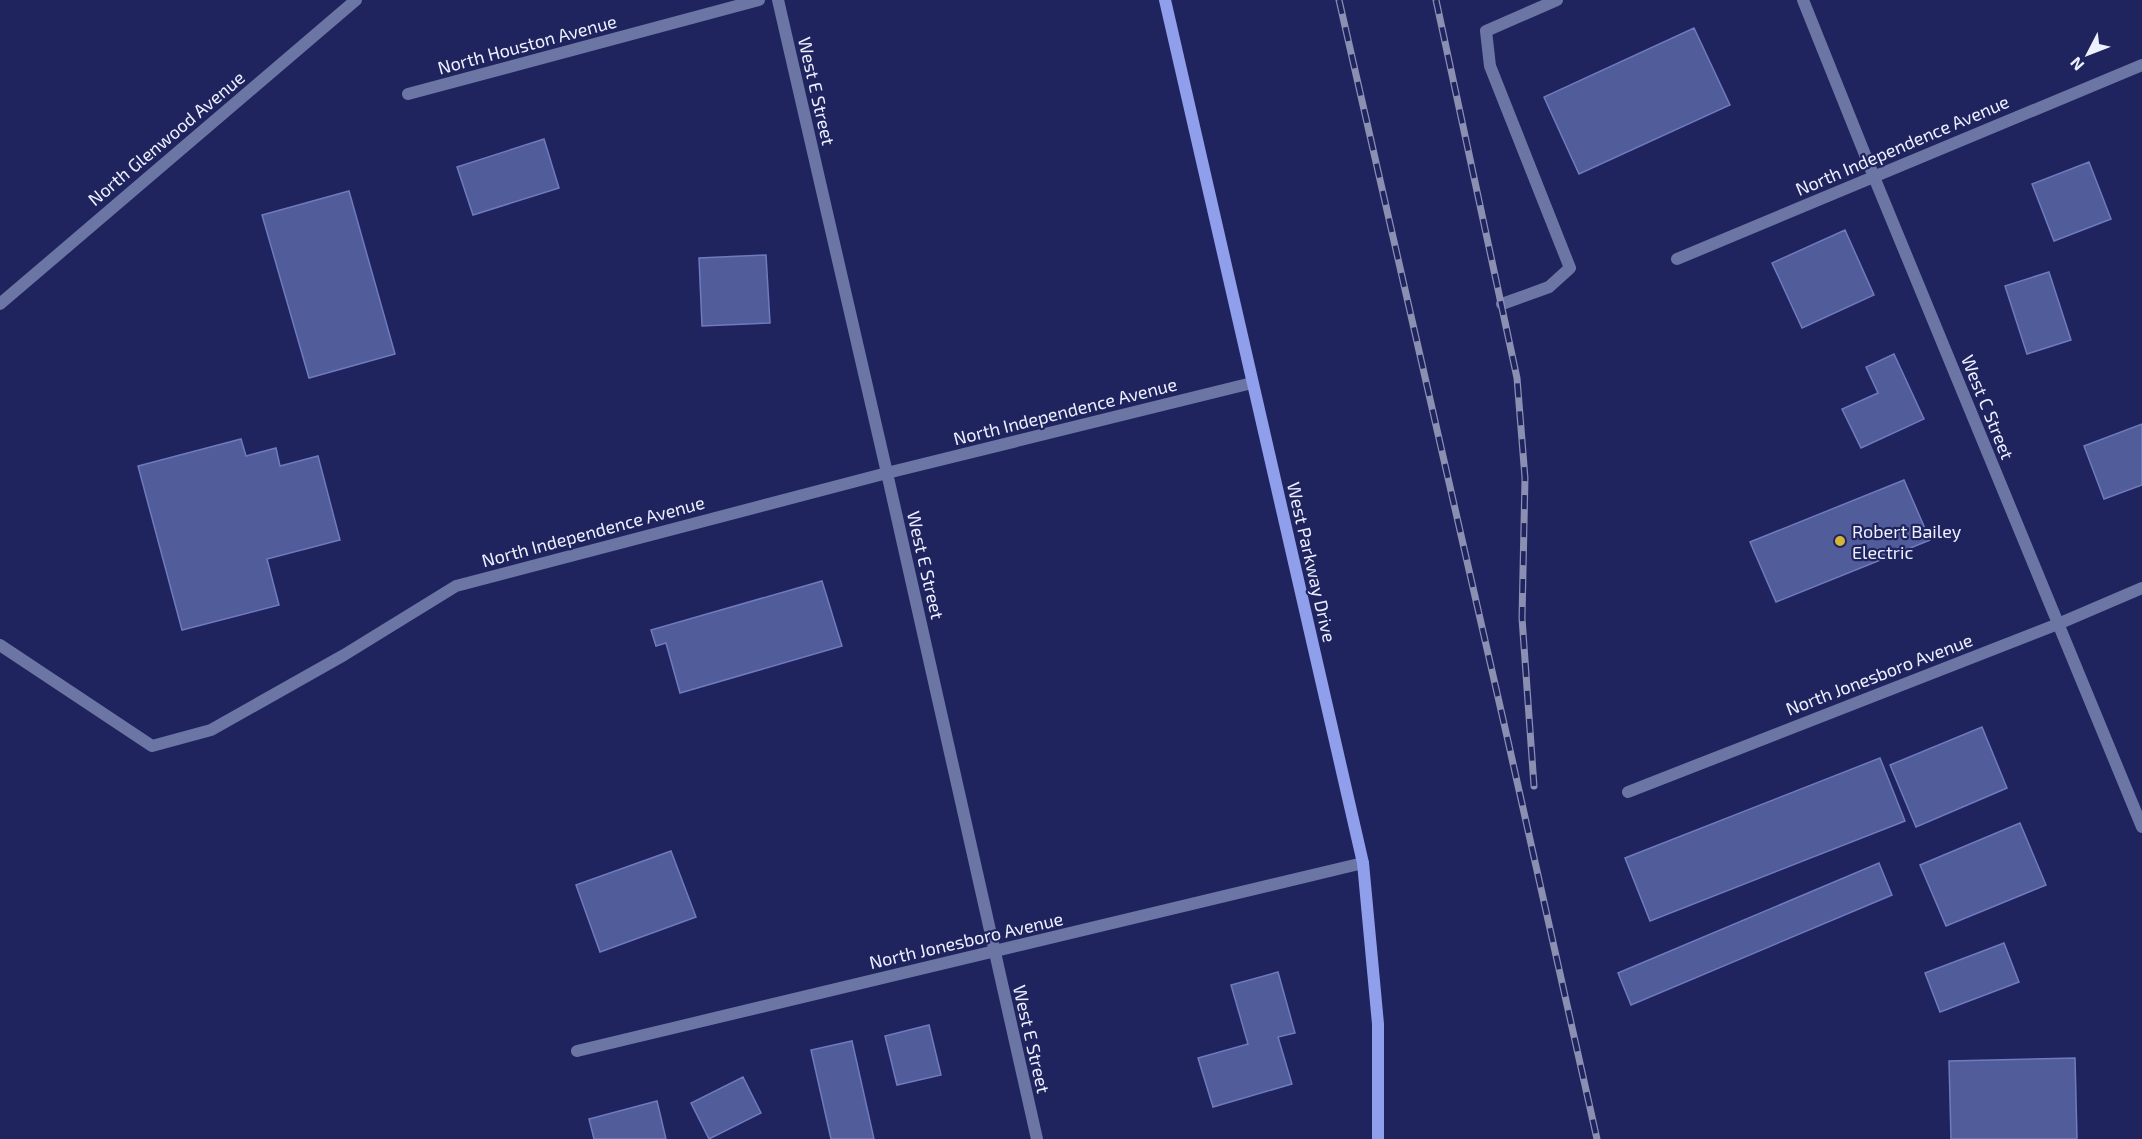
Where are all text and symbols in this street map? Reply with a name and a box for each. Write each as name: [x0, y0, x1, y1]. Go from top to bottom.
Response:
street label: North Houston Avenue: [435, 9, 619, 79]
north arrow: [2058, 24, 2118, 84]
street label: West E Street: [794, 35, 840, 147]
text: N: [2066, 54, 2087, 75]
street label: North Glenwood Avenue: [83, 66, 249, 210]
street label: North Independence Avenue: [1792, 90, 2012, 200]
street label: West C Street: [1957, 352, 2019, 463]
street label: North Independence Avenue: [951, 373, 1179, 449]
street label: West Parkway Drive: [1283, 480, 1341, 644]
street label: North Independence Avenue: [479, 491, 707, 571]
street label: West E Street: [903, 509, 949, 621]
place label: Robert Bailey Electric: [1852, 520, 1962, 563]
marker: Robert Bailey Electric: [1833, 534, 1847, 548]
street label: North Jonesboro Avenue: [1782, 628, 1976, 720]
street label: North Jonesboro Avenue: [867, 907, 1065, 973]
street label: West E Street: [1009, 983, 1055, 1095]

